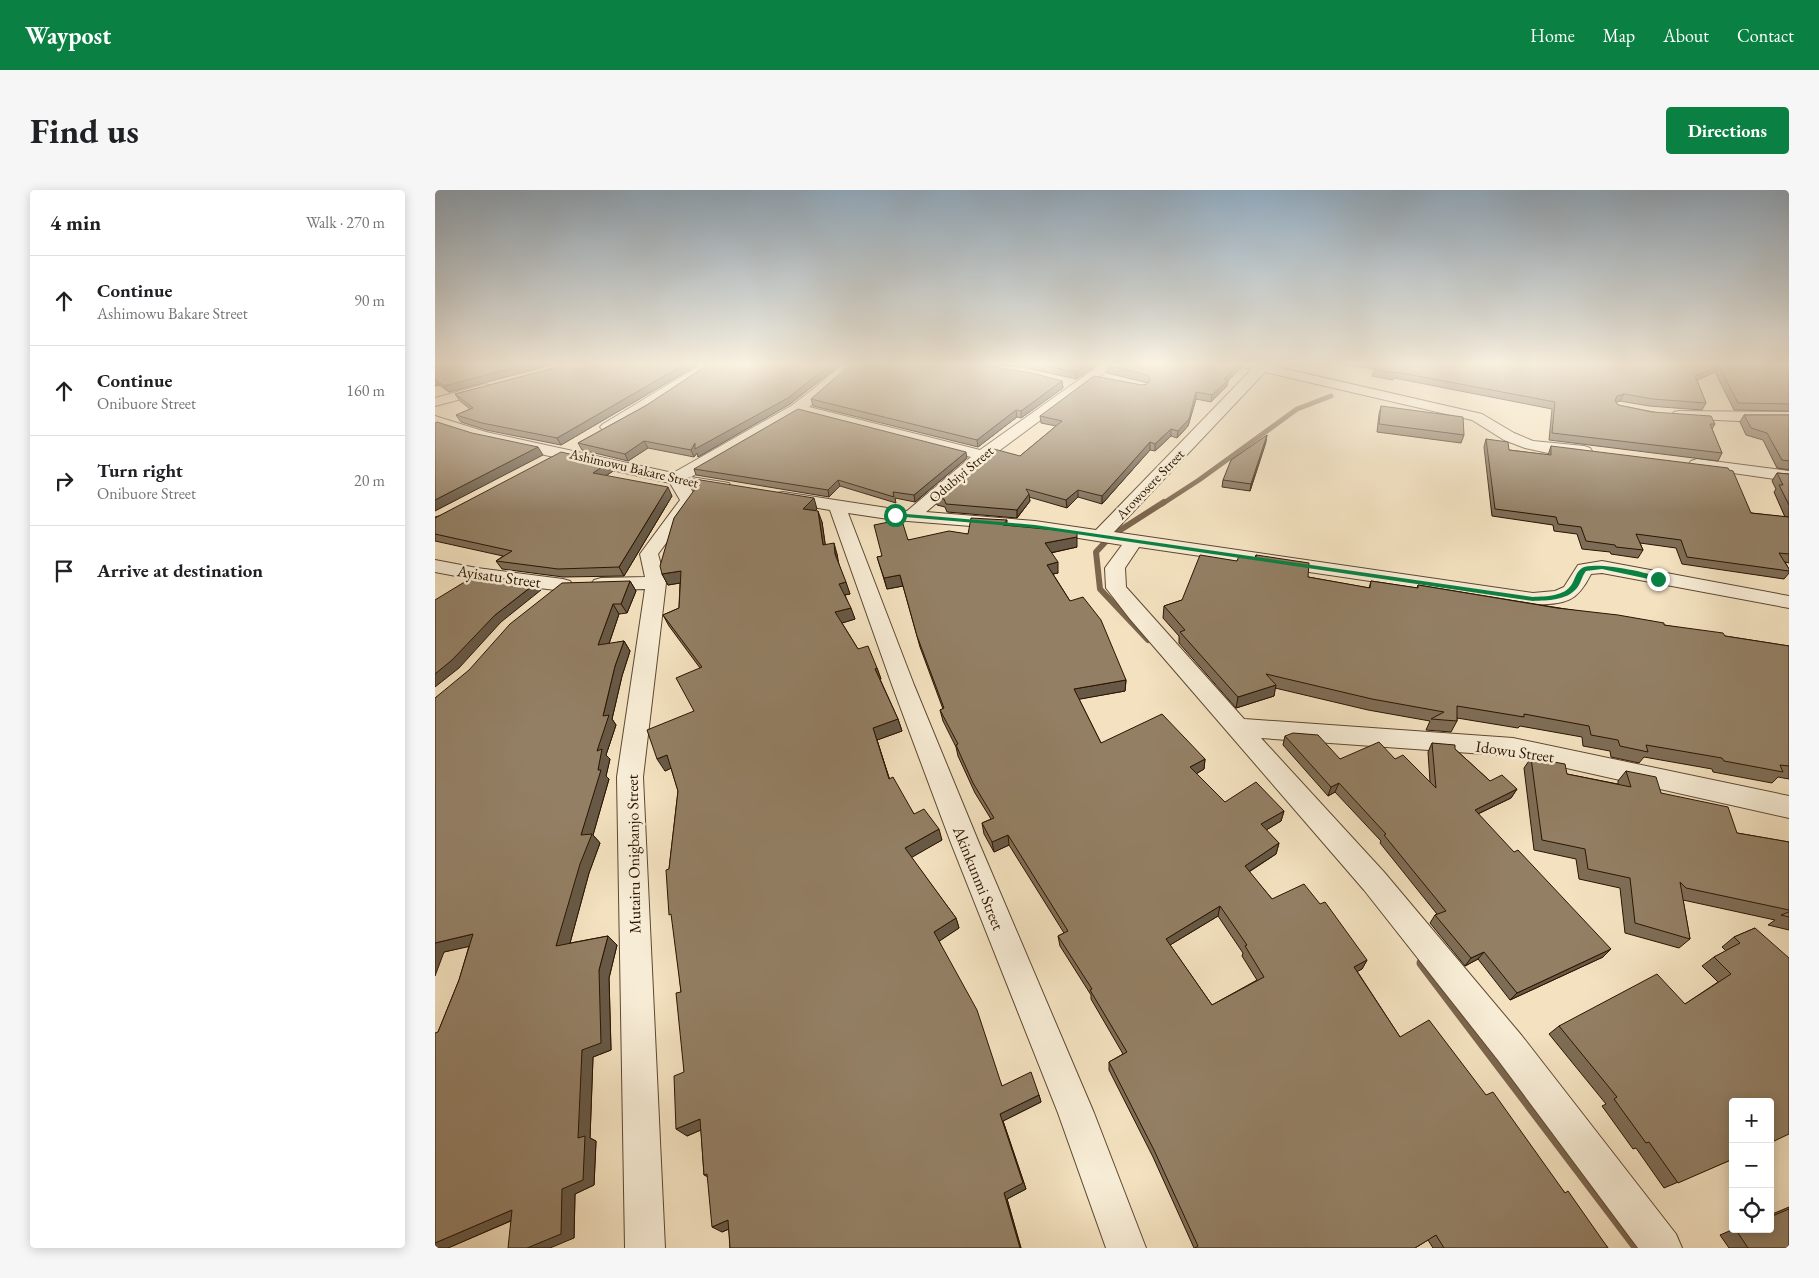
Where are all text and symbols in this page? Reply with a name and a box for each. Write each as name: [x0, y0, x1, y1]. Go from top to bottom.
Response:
text: Waypost: [25, 20, 111, 51]
text: Home: [1530, 24, 1575, 47]
text: Map: [1603, 24, 1635, 47]
text: About: [1663, 24, 1709, 47]
text: Contact: [1737, 24, 1794, 47]
button: Directions: [1666, 107, 1789, 154]
text: Find us: [30, 108, 139, 153]
text: 4 min: [50, 209, 101, 236]
text: Walk · 270 m: [306, 212, 385, 233]
text: Continue: [97, 278, 172, 303]
icon: ahead: [50, 287, 78, 315]
text: 90 m: [354, 290, 385, 311]
text: Ashimowu Bakare Street: [97, 303, 248, 324]
text: Continue: [97, 368, 172, 393]
icon: ahead: [50, 377, 78, 405]
text: 160 m: [346, 380, 385, 401]
text: Onibuore Street: [97, 393, 196, 414]
street label: Odubiyi Street: [925, 441, 997, 506]
street label: Ashimowu Bakare Street: [567, 444, 701, 492]
street label: Arowosere Street: [1111, 445, 1188, 524]
text: Turn right: [97, 458, 183, 483]
icon: right: [50, 467, 78, 495]
text: 20 m: [354, 470, 385, 491]
text: Onibuore Street: [97, 483, 196, 504]
route start: [884, 504, 907, 527]
icon: arrive: [50, 557, 78, 585]
text: Arrive at destination: [97, 558, 263, 583]
street label: Ayisatu Street: [455, 560, 542, 593]
route end: [1647, 568, 1670, 591]
street label: Idowu Street: [1474, 736, 1555, 767]
street label: Mutairu Onigbanjo Street: [622, 774, 645, 934]
street label: Akinkunmi Street: [948, 822, 1009, 933]
map controls: [1729, 1098, 1774, 1233]
button: +: [1729, 1098, 1774, 1143]
button: −: [1729, 1143, 1774, 1188]
button: locate: [1729, 1188, 1774, 1233]

